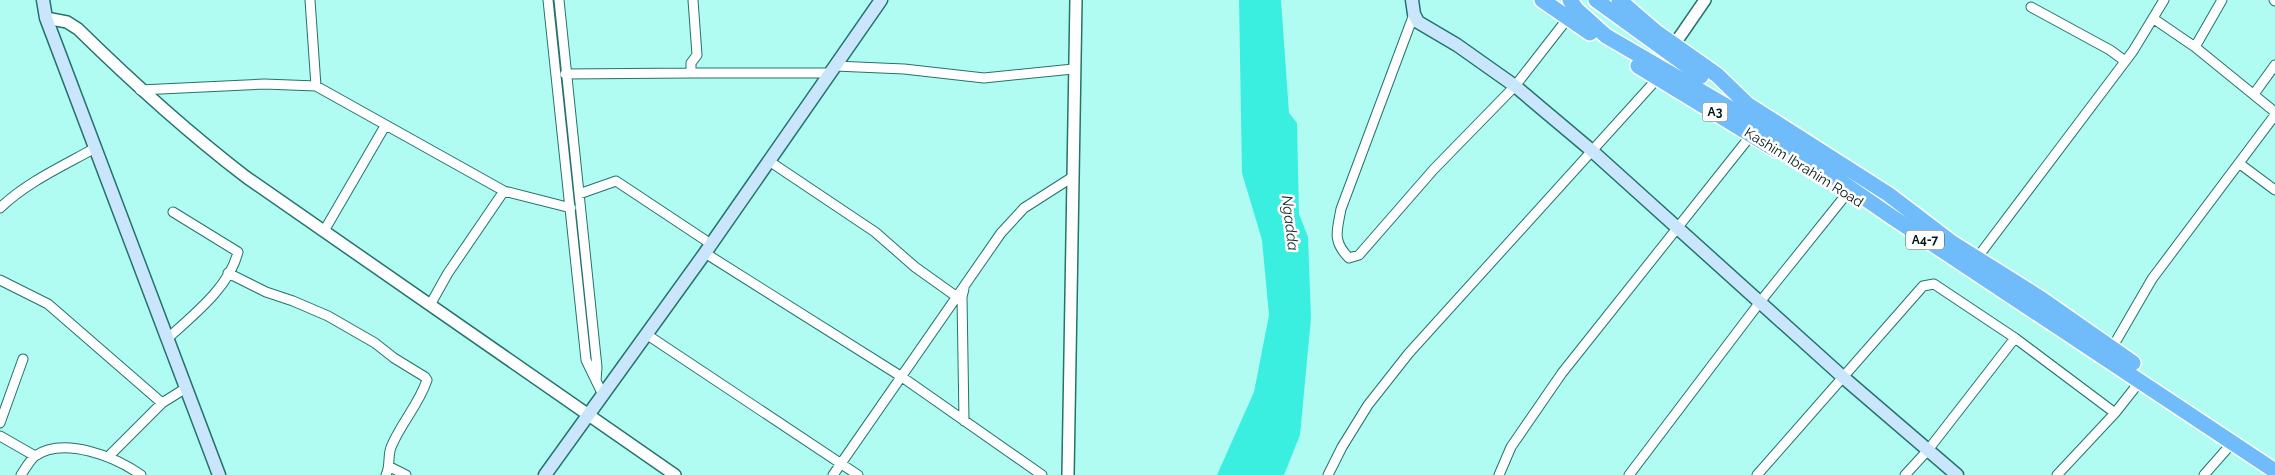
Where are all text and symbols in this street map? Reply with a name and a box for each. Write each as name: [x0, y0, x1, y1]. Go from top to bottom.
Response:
road number: A3: [1702, 102, 1728, 121]
street label: Kashim Ibrahim Road: [1742, 124, 1866, 210]
water label: Ngadda: [1278, 194, 1302, 252]
road number: A4-7: [1906, 230, 1944, 250]

